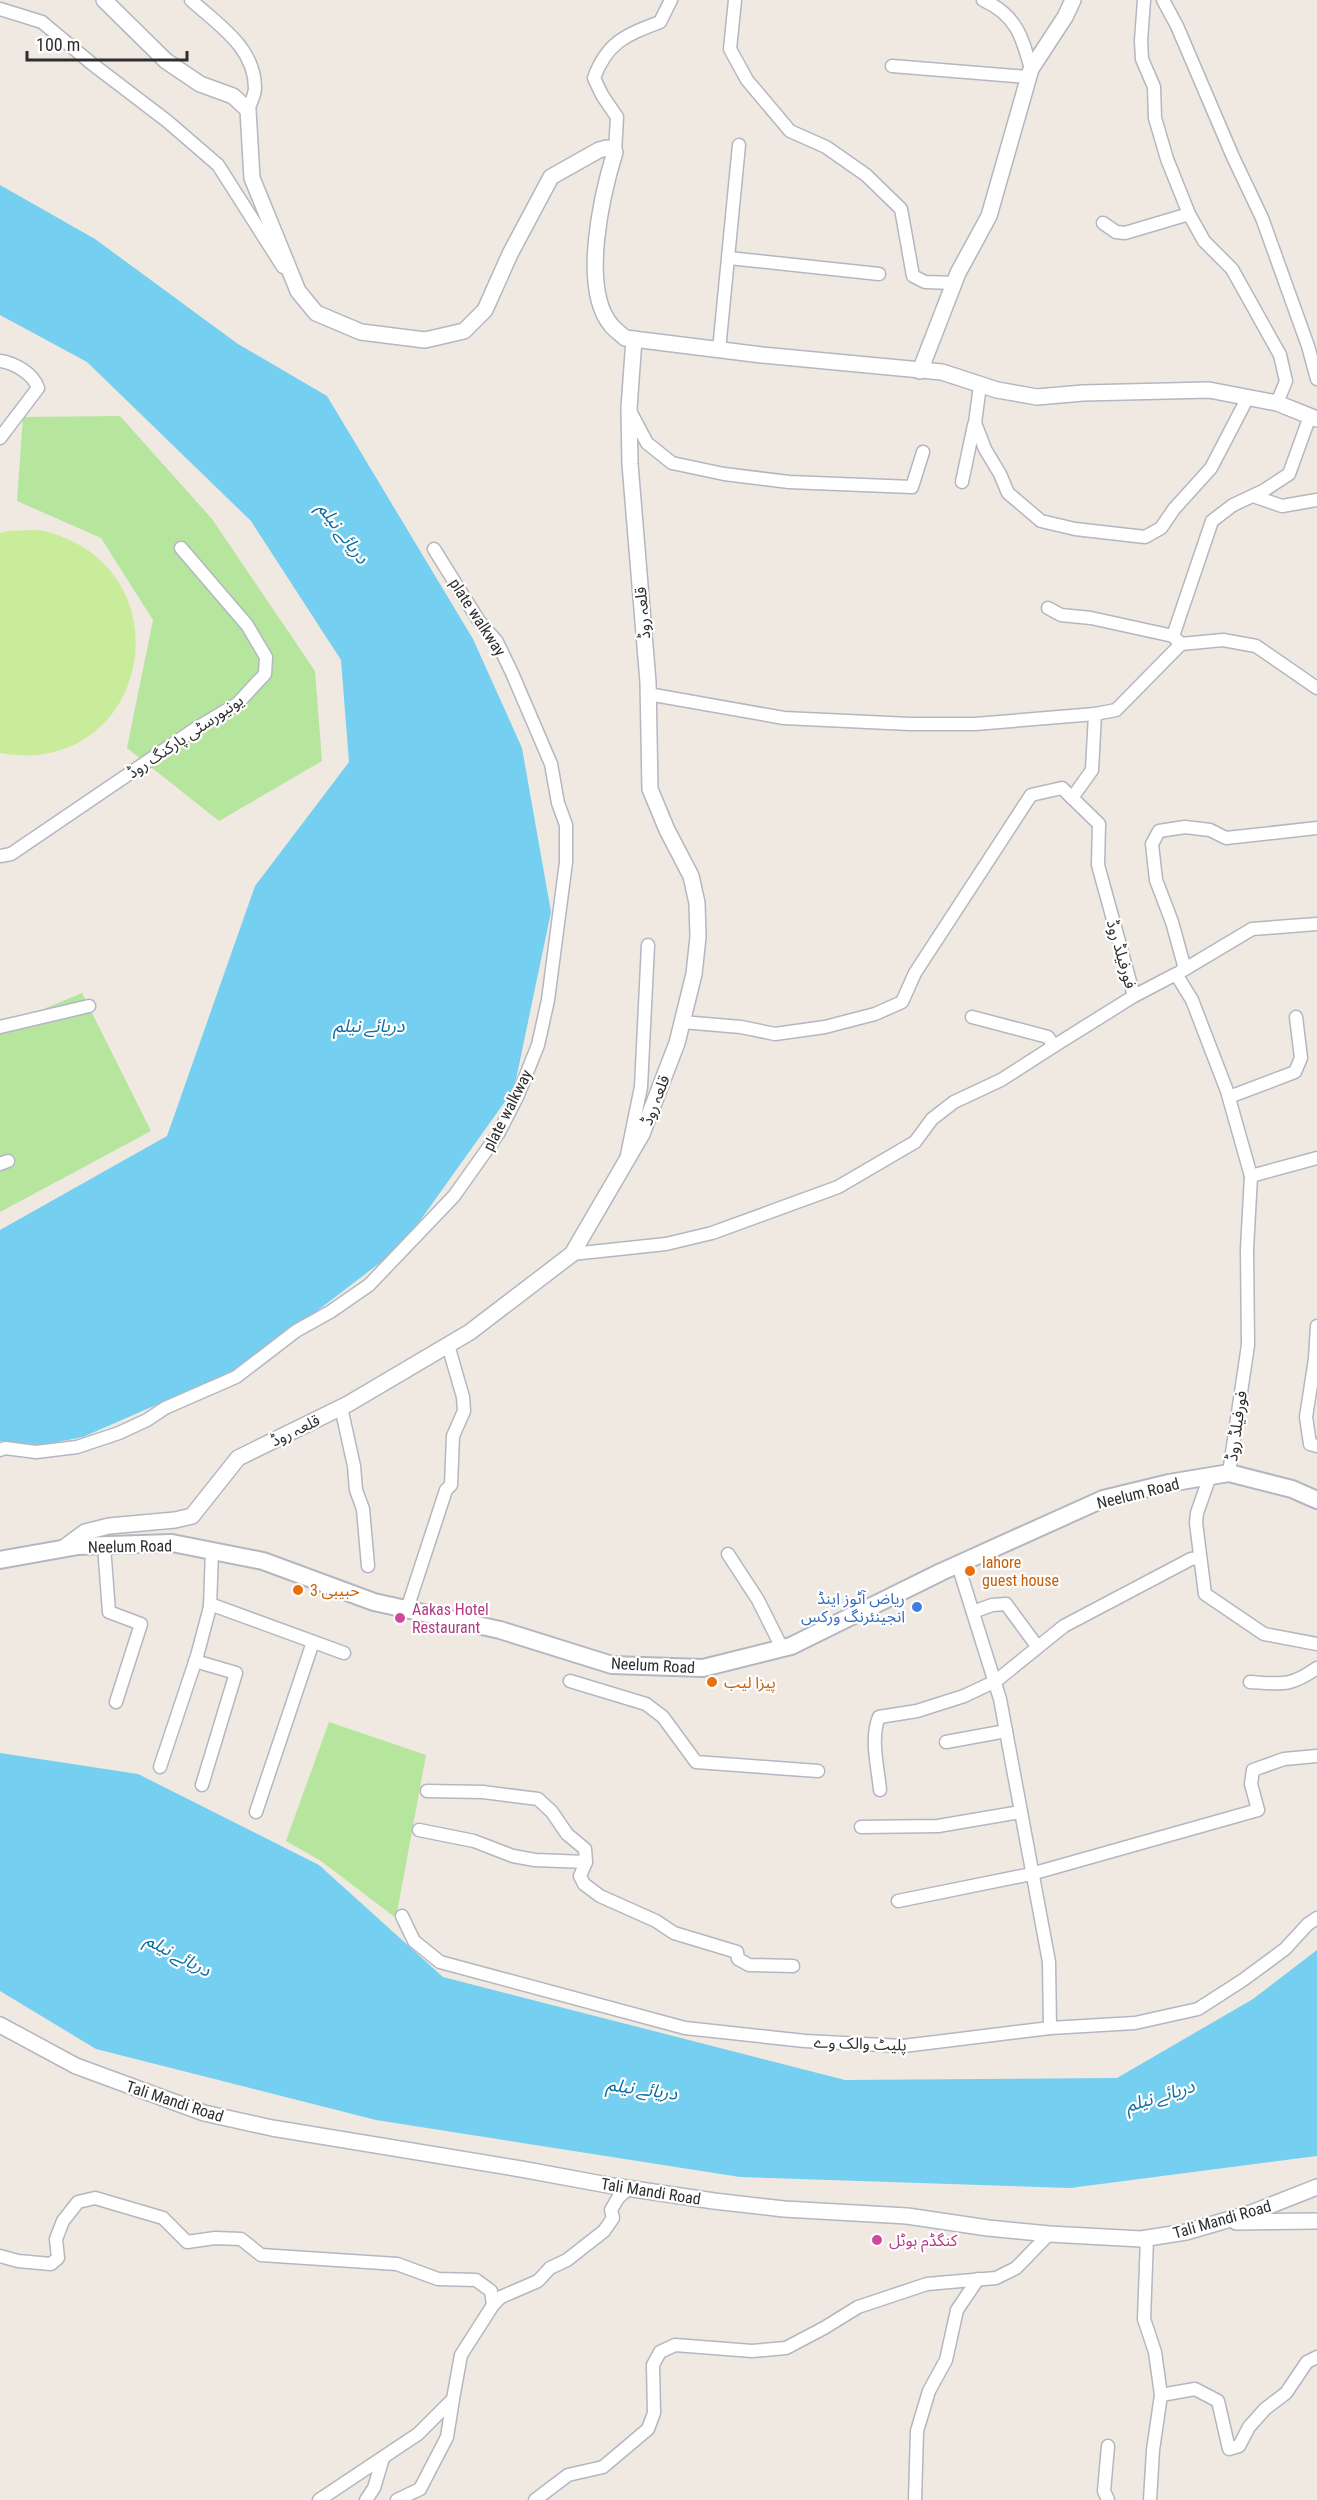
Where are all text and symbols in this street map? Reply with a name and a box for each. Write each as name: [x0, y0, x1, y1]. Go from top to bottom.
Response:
scale bar: [27, 24, 188, 62]
text: 100 m: [36, 34, 80, 55]
water label: دریائے نیلم: [310, 497, 373, 570]
street label: plate walkway: [445, 575, 510, 660]
street label: قلعہ روڈ: [631, 586, 654, 640]
street label: یونیورسٹی پارکنگ روڈ: [124, 690, 248, 783]
street label: فورفیلڈ روڈ: [1103, 917, 1140, 991]
water label: دریائے نیلم: [332, 1015, 405, 1040]
street label: plate walkway: [479, 1066, 536, 1154]
street label: قلعہ روڈ: [637, 1072, 674, 1128]
street label: فورفیلڈ روڈ: [1222, 1390, 1251, 1462]
street label: قلعہ روڈ: [268, 1410, 323, 1450]
street label: Neelum Road: [1095, 1474, 1181, 1513]
street label: Neelum Road: [88, 1536, 172, 1557]
place label: lahore guest house: [982, 1553, 1059, 1590]
marker: lahore guest house: [963, 1564, 977, 1578]
place label: حبیبی 3: [310, 1581, 360, 1600]
marker: حبیبی 3: [291, 1583, 305, 1597]
place label: ریاض آٹوز اینڈ انجینئرنگ ورکس: [801, 1589, 905, 1626]
place label: Aakas Hotel Restaurant: [412, 1600, 489, 1637]
marker: ریاض آٹوز اینڈ انجینئرنگ ورکس: [910, 1600, 924, 1614]
marker: Aakas Hotel Restaurant: [393, 1611, 407, 1625]
street label: Neelum Road: [610, 1654, 695, 1677]
place label: پیزا لیب: [724, 1673, 776, 1693]
marker: پیزا لیب: [705, 1675, 719, 1689]
water label: دریائے نیلم: [139, 1928, 215, 1984]
street label: پلیٹ والک وے: [813, 2032, 907, 2056]
water label: دریائے نیلم: [604, 2073, 679, 2108]
water label: دریائے نیلم: [1122, 2075, 1199, 2120]
street label: Tali Mandi Road: [124, 2077, 226, 2126]
street label: Tali Mandi Road: [600, 2174, 702, 2209]
street label: Tali Mandi Road: [1171, 2196, 1273, 2243]
place label: کنگڈم ہوٹل: [889, 2231, 958, 2253]
marker: کنگڈم ہوٹل: [870, 2233, 884, 2247]

